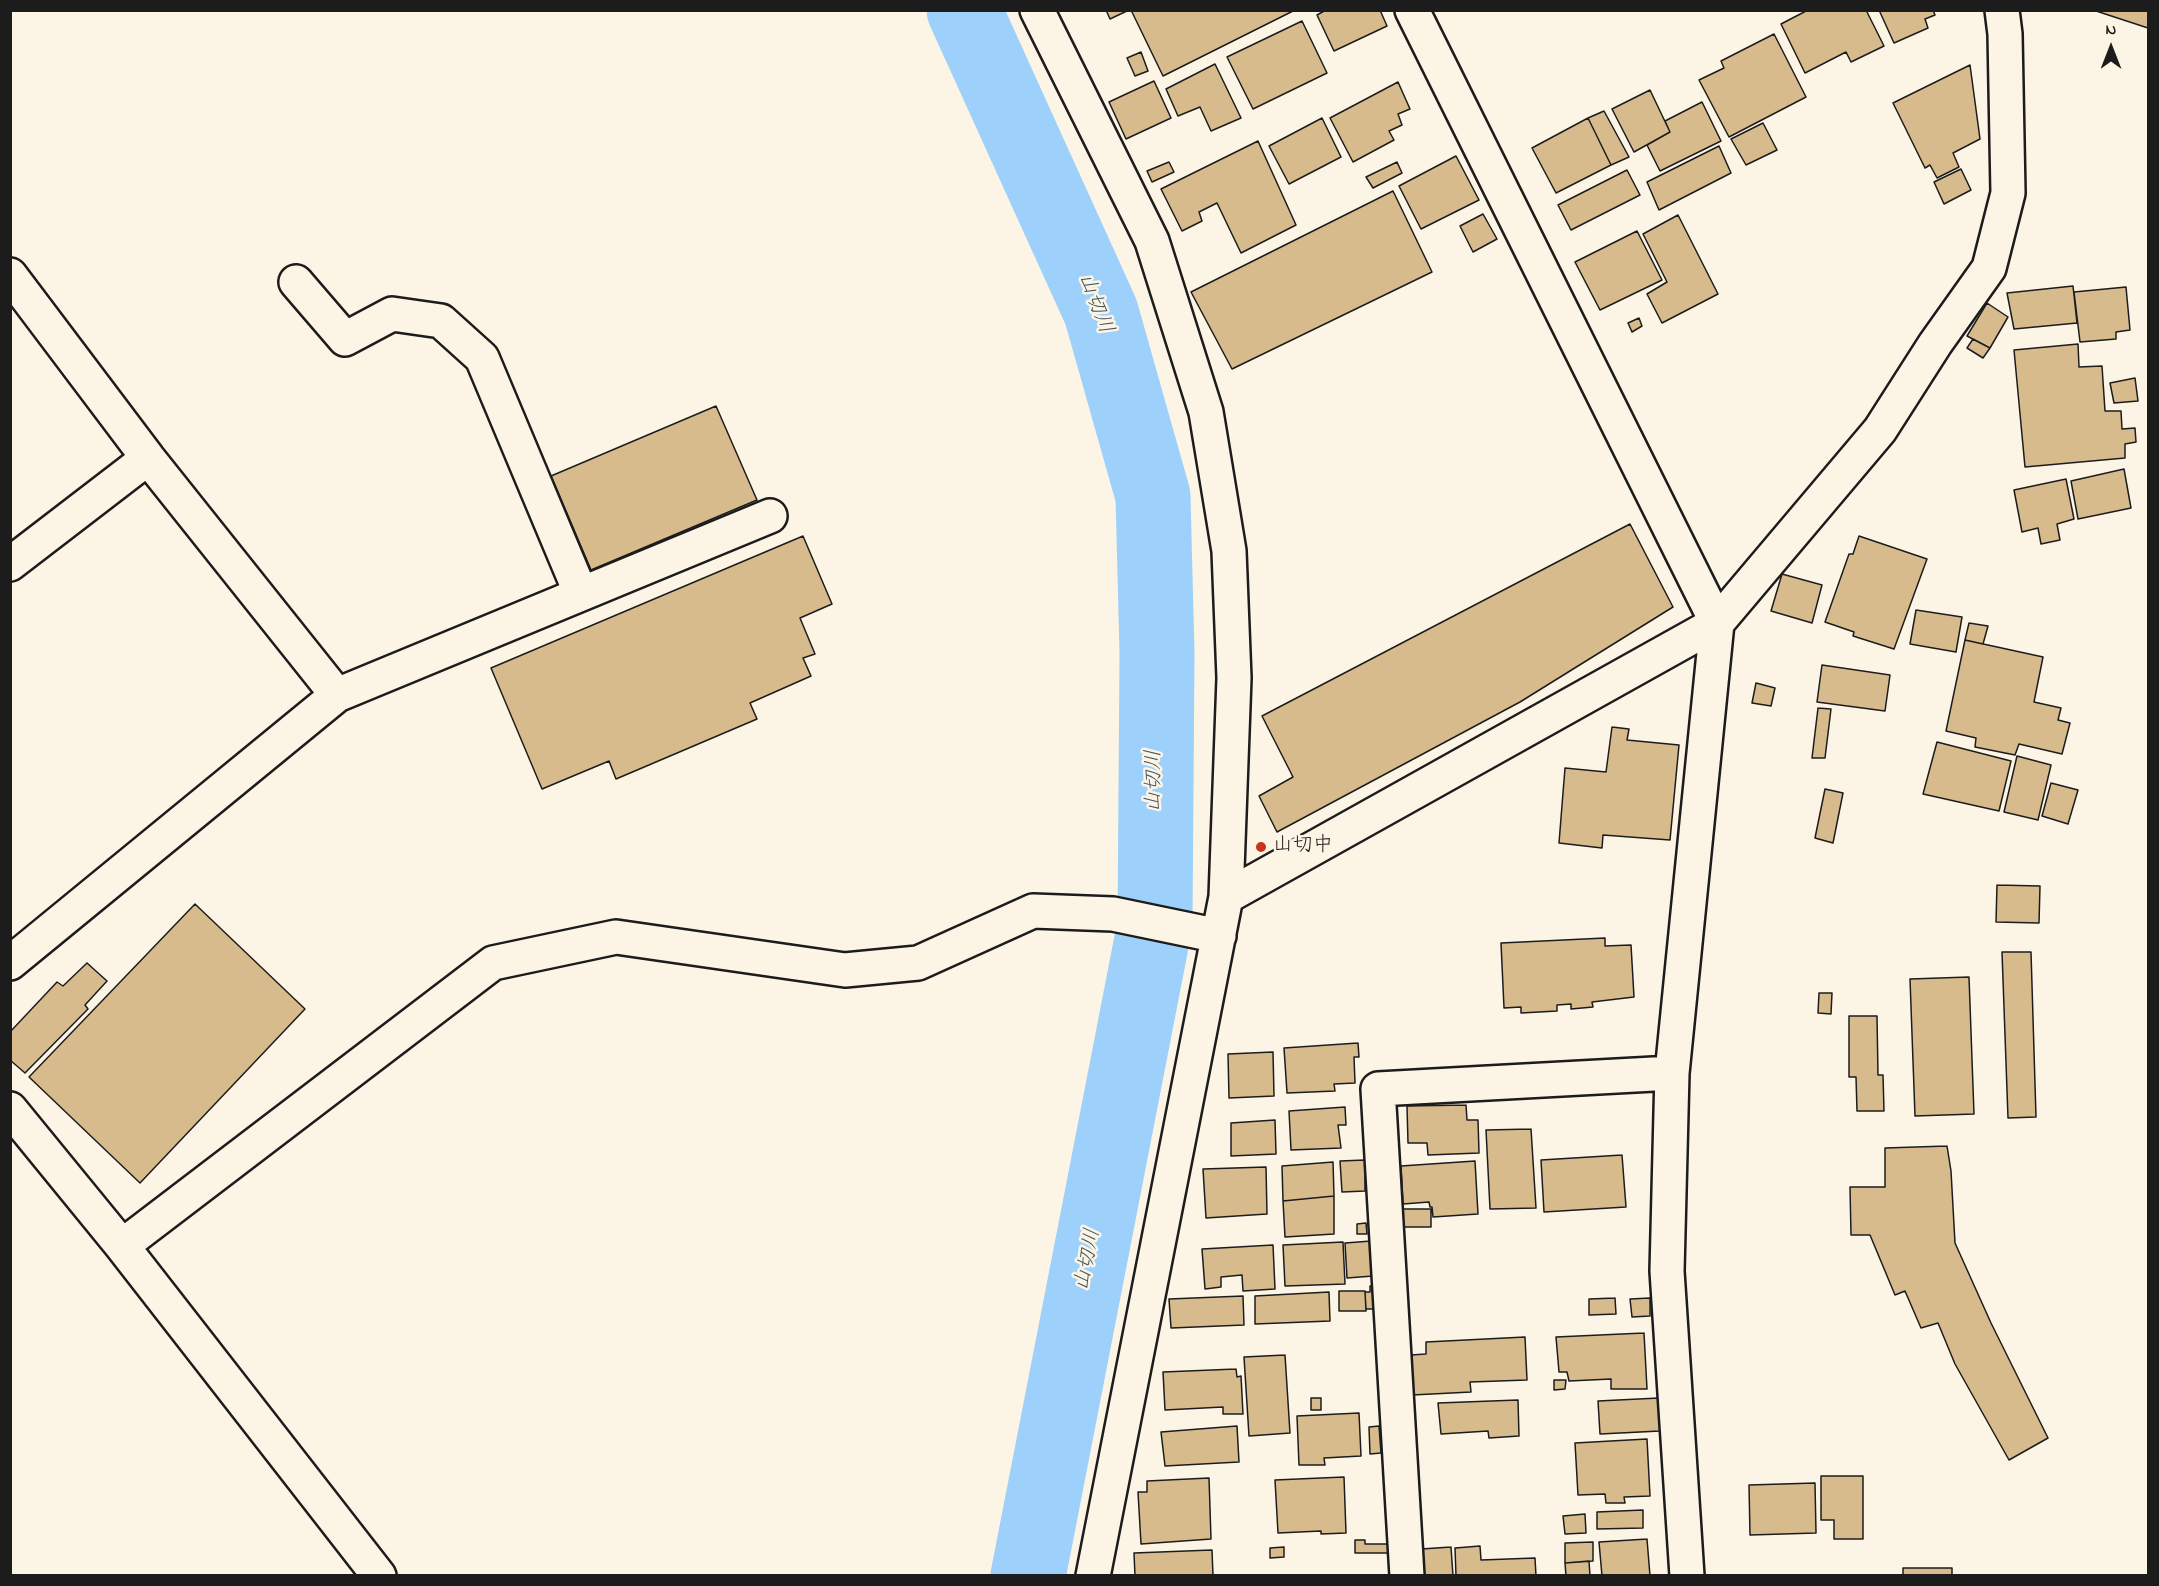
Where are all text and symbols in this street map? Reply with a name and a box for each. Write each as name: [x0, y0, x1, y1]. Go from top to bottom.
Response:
north arrow: [2081, 18, 2141, 78]
text: N: [2106, 18, 2116, 42]
water label: 山切川: [1071, 270, 1117, 338]
water label: 山切川: [1143, 750, 1169, 812]
place label: 山切中: [1273, 835, 1333, 859]
marker: 山切中: [1254, 840, 1268, 854]
water label: 山切川: [1071, 1227, 1107, 1293]

